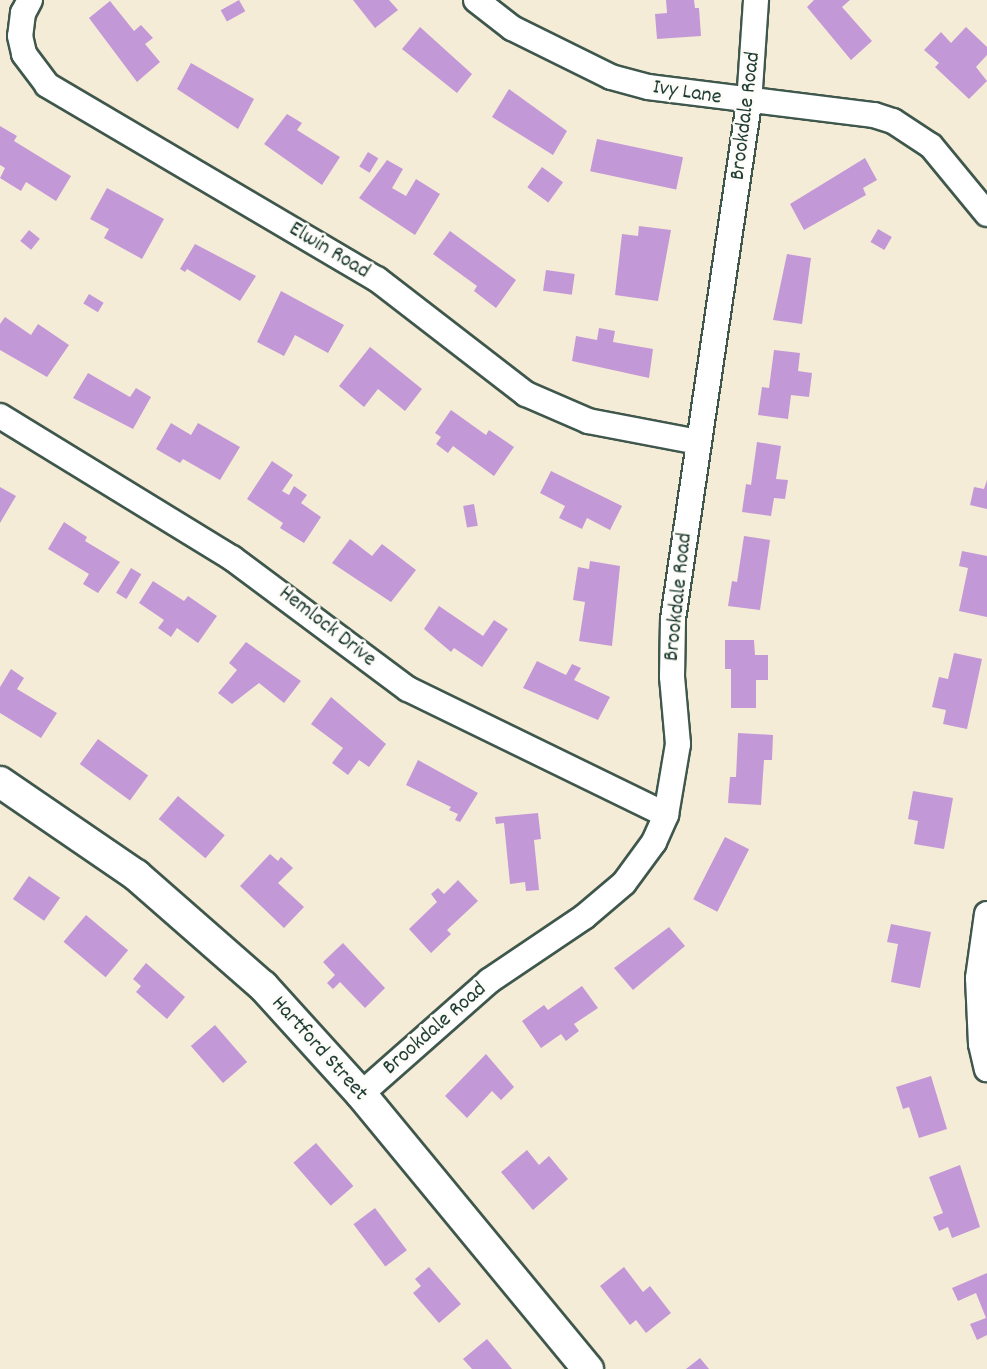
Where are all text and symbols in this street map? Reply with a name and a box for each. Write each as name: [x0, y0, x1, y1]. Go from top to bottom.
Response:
street label: Brookdale Road: [725, 50, 767, 182]
street label: Ivy Lane: [651, 75, 723, 111]
street label: Elwin Road: [284, 217, 374, 285]
street label: Brookdale Road: [659, 532, 699, 662]
street label: Hemlock Drive: [273, 581, 381, 673]
street label: Brookdale Road: [378, 977, 492, 1081]
street label: Hartford Street: [265, 991, 373, 1107]

